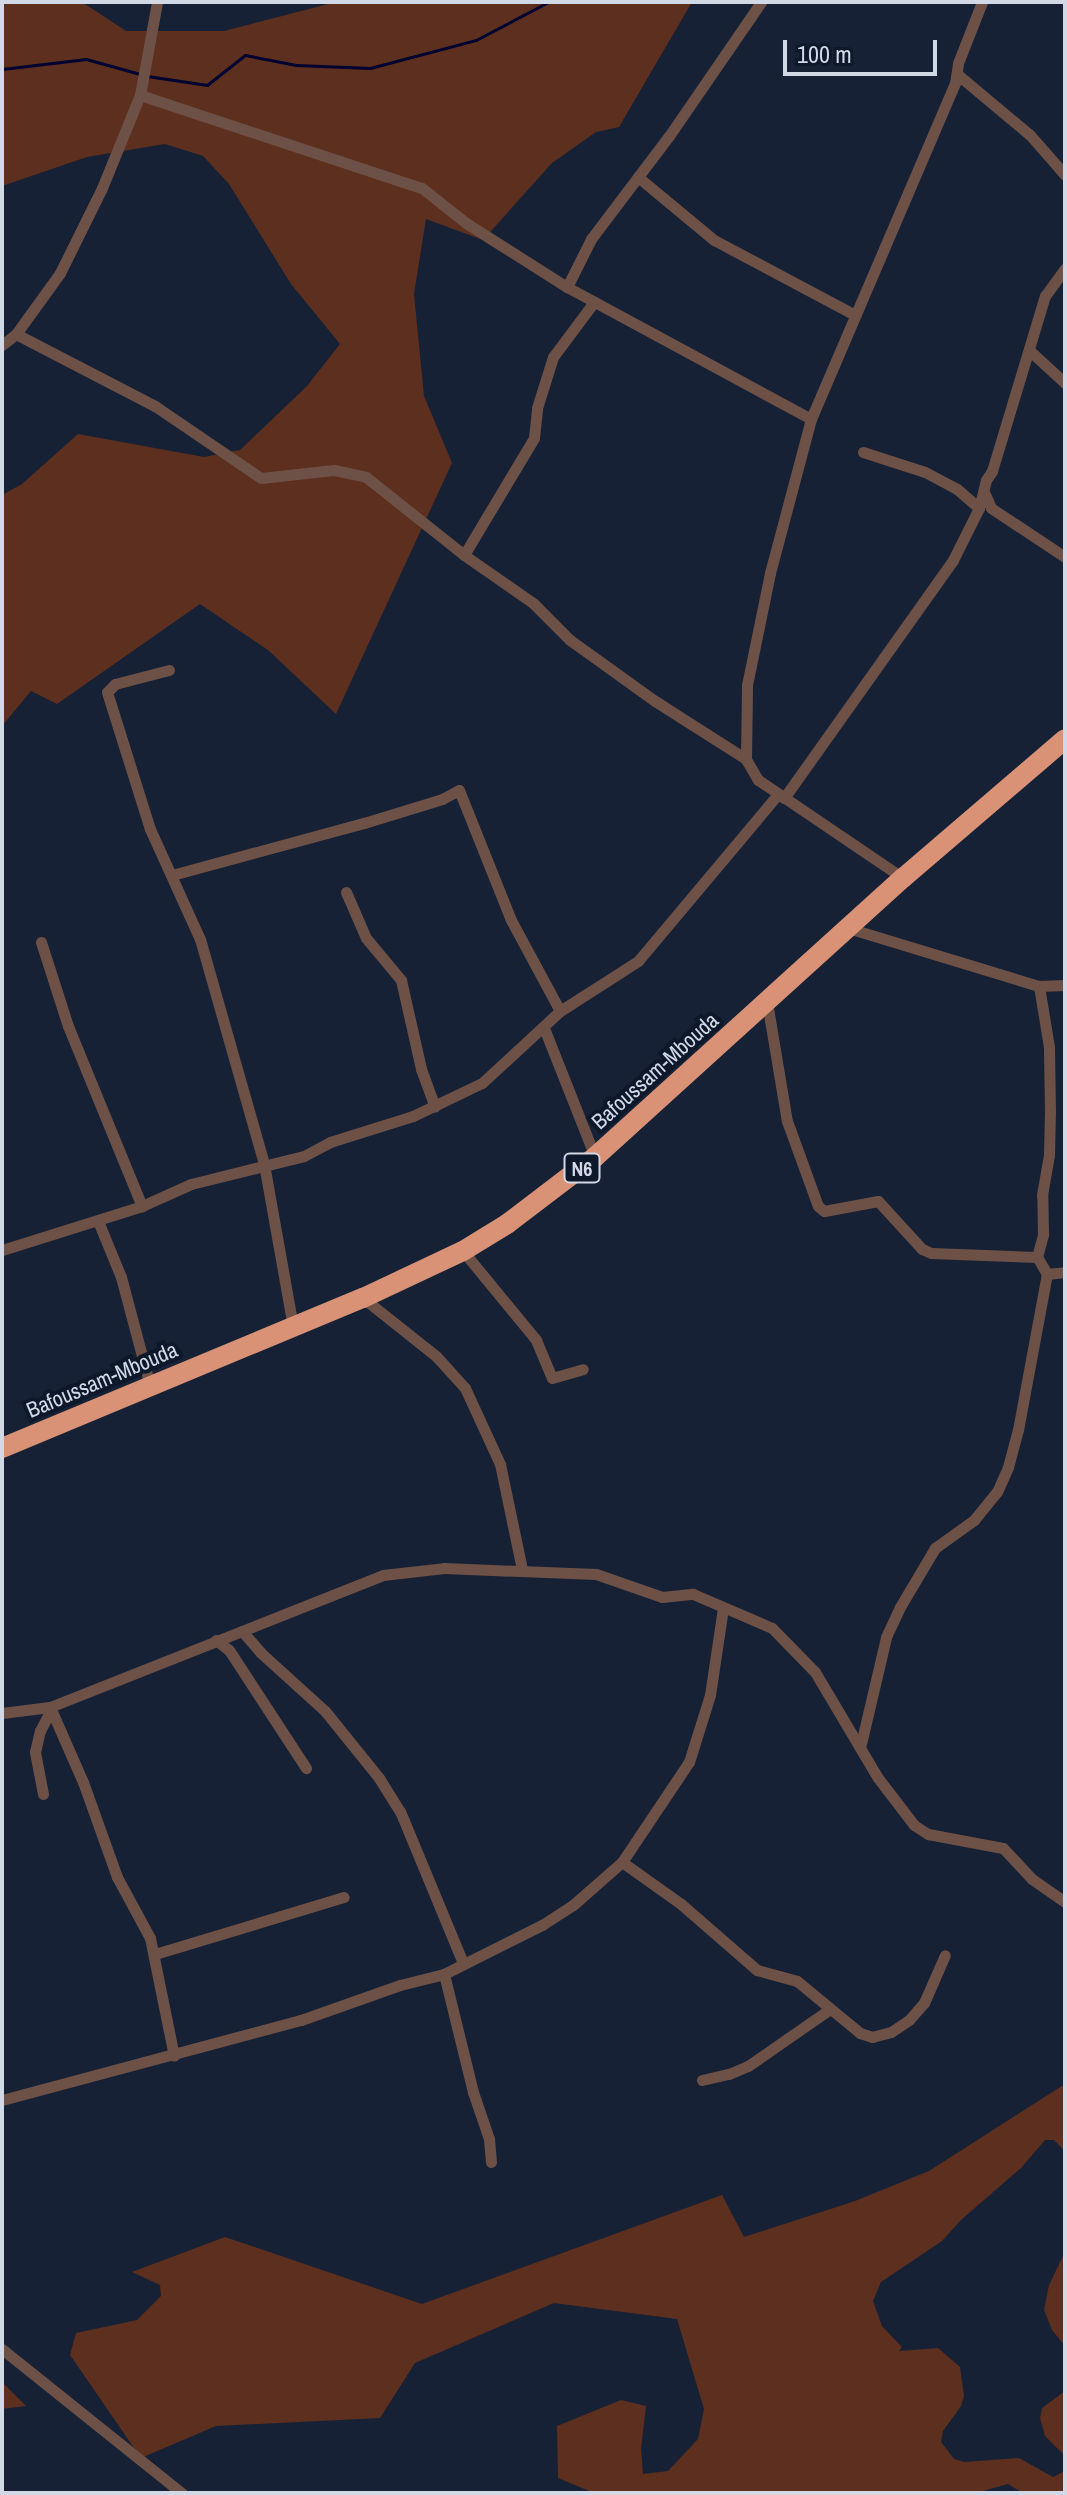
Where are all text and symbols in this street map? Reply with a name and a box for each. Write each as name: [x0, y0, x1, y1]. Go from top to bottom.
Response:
scale bar: [787, 24, 941, 74]
text: 100 m: [797, 38, 852, 70]
street label: Bafoussam-Mbouda: [586, 1007, 724, 1135]
road number: N6: [562, 1152, 602, 1184]
street label: Bafoussam-Mbouda: [23, 1336, 181, 1424]

